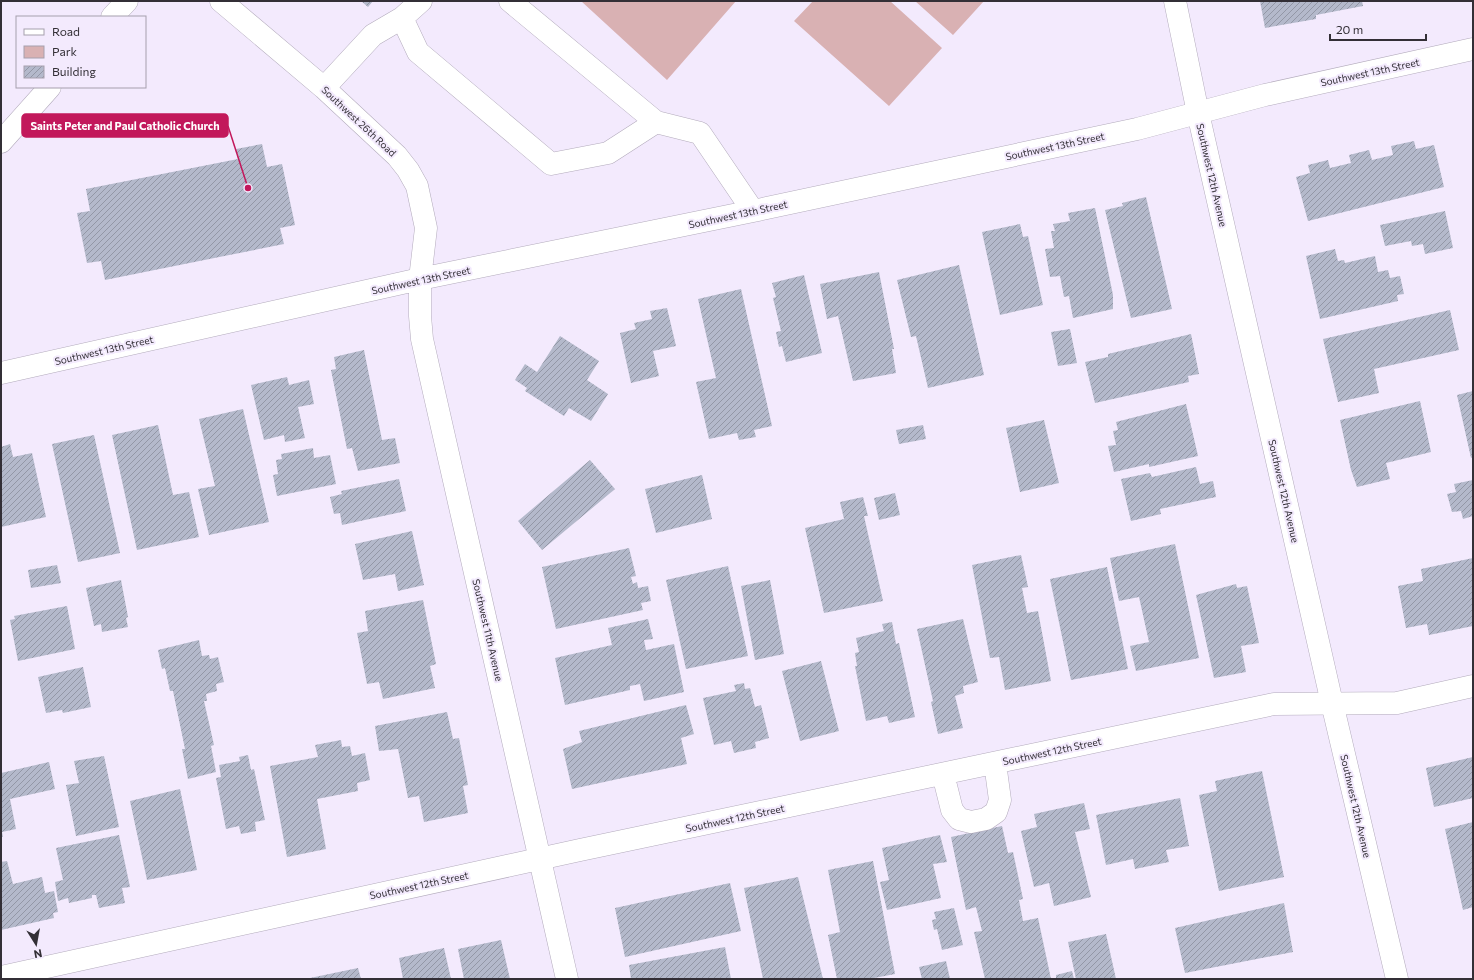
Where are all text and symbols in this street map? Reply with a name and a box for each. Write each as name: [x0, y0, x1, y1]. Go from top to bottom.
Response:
legend: [16, 16, 146, 88]
scale bar: [1330, 16, 1426, 42]
text: 20 m: [1336, 22, 1363, 36]
text: Road: [52, 24, 80, 38]
text: Park: [52, 44, 78, 58]
street label: Southwest 13th Street: [1319, 56, 1421, 88]
text: Building: [52, 64, 96, 78]
street label: Southwest 26th Road: [319, 83, 399, 159]
callout: Saints Peter and Paul Catholic Church: [22, 114, 228, 137]
text: Saints Peter and Paul Catholic Church: [30, 119, 220, 132]
street label: Southwest 12th Avenue: [1194, 122, 1230, 228]
street label: Southwest 13th Street: [1004, 130, 1106, 162]
street label: Southwest 13th Street: [687, 198, 789, 230]
street label: Southwest 13th Street: [370, 264, 472, 296]
street label: Southwest 13th Street: [54, 333, 154, 367]
street label: Southwest 12th Avenue: [1266, 438, 1302, 544]
street label: Southwest 11th Avenue: [470, 578, 506, 682]
street label: Southwest 12th Street: [1002, 735, 1102, 767]
street label: Southwest 12th Avenue: [1338, 753, 1374, 859]
street label: Southwest 12th Street: [685, 802, 785, 834]
street label: Southwest 12th Street: [369, 869, 469, 901]
north arrow: [16, 924, 56, 964]
text: N: [33, 947, 43, 961]

